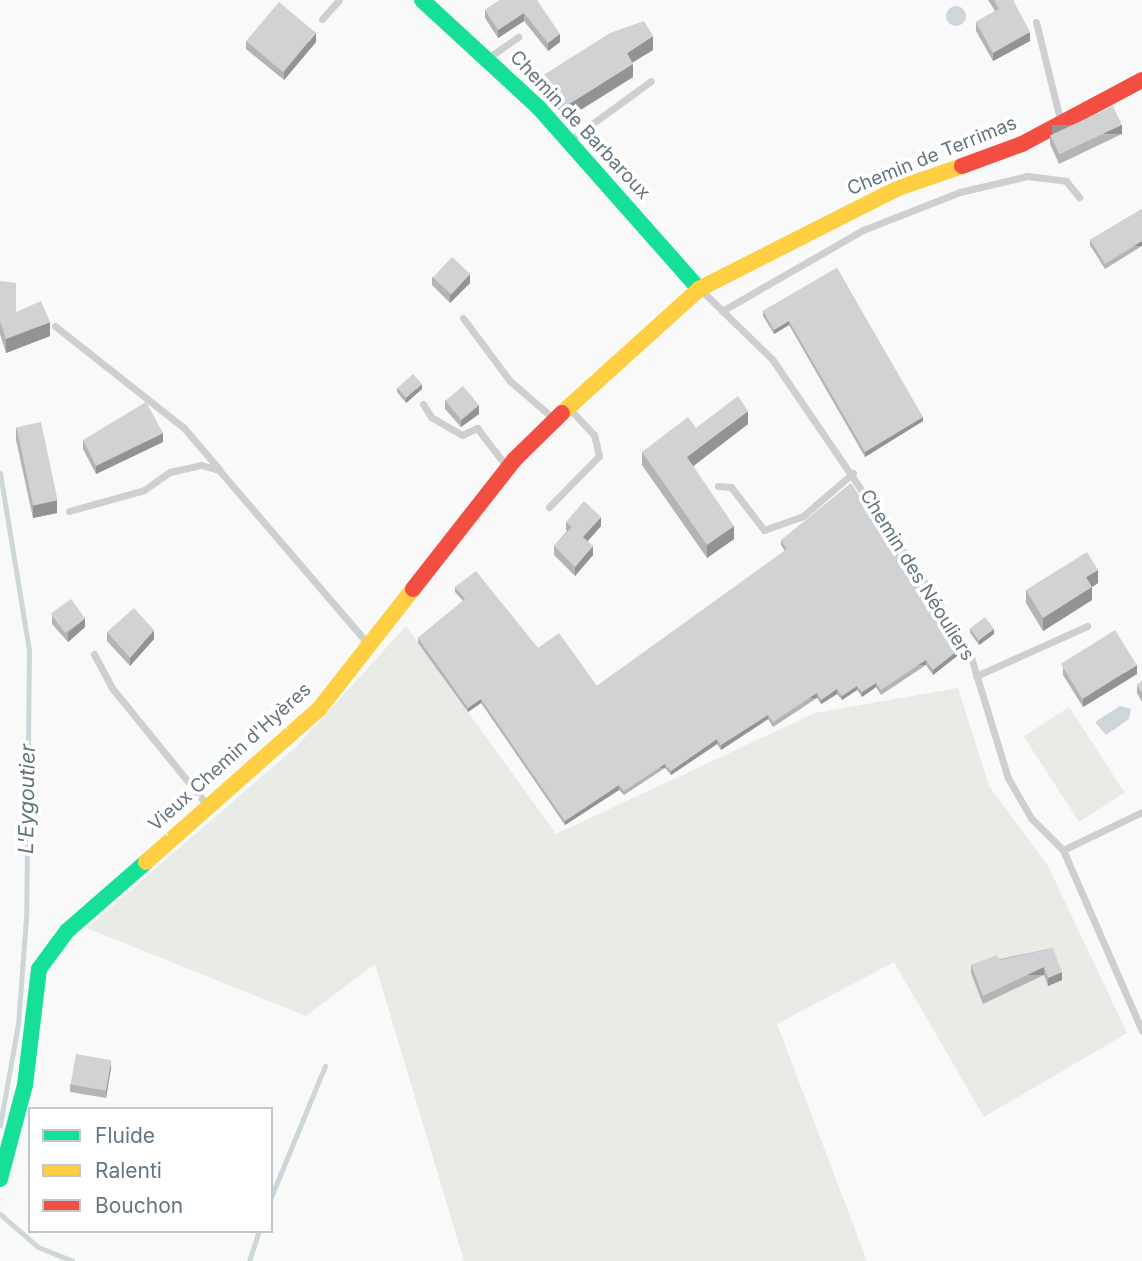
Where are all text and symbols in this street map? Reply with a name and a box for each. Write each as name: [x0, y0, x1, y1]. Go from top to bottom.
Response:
street label: Chemin de Barbaroux: [505, 46, 655, 204]
street label: Chemin de Terrimas: [844, 112, 1020, 200]
street label: Chemin des Néouliers: [855, 485, 979, 665]
street label: Vieux Chemin d'Hyères: [144, 678, 316, 836]
water label: L'Eygoutier: [13, 744, 41, 854]
legend: [28, 1107, 273, 1233]
text: Fluide: [95, 1123, 155, 1148]
text: Ralenti: [95, 1158, 162, 1183]
text: Bouchon: [95, 1193, 183, 1218]

